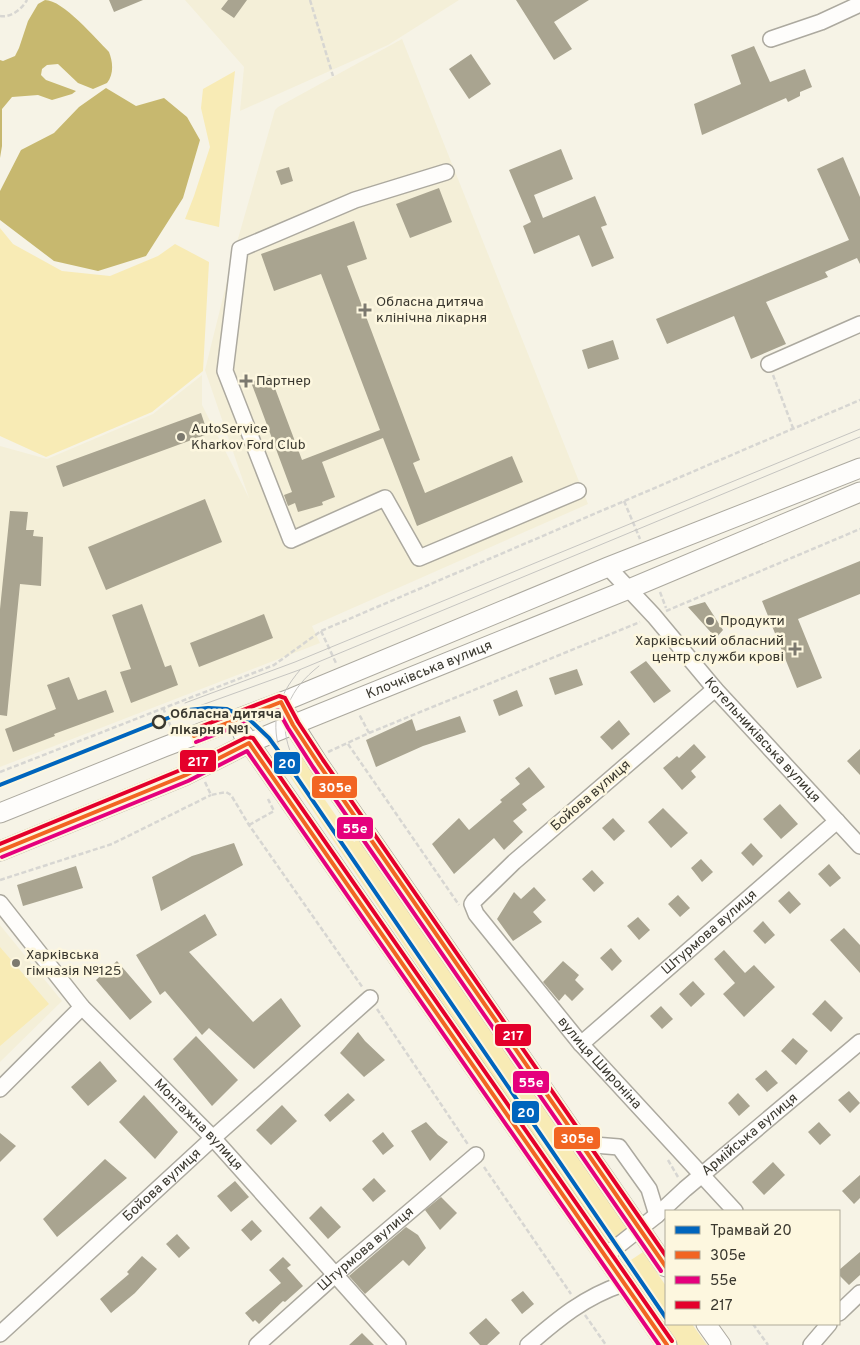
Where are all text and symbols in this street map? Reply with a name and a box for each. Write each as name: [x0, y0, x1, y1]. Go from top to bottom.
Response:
place label: Обласна дитяча клінічна лікарня: [376, 294, 487, 327]
marker: Обласна дитяча клінічна лікарня: [358, 303, 372, 317]
place label: Партнер: [256, 373, 311, 390]
marker: Партнер: [240, 375, 252, 387]
place label: AutoService Kharkov Ford Club: [191, 421, 306, 454]
marker: AutoService Kharkov Ford Club: [175, 431, 187, 443]
place label: Продукти: [720, 613, 785, 630]
marker: Продукти: [704, 615, 716, 627]
place label: Харківський обласний центр служби крові: [635, 633, 784, 666]
street label: Клочківська вулиця: [363, 637, 495, 703]
marker: Харківський обласний центр служби крові: [788, 642, 802, 656]
street label: Котельниківська вулиця: [701, 674, 824, 806]
place label: Обласна дитяча лікарня №1: [170, 706, 282, 739]
marker: Обласна дитяча лікарня №1: [152, 715, 166, 729]
line badge: 217: [179, 749, 217, 773]
line badge: 20: [273, 751, 301, 775]
text: 217: [187, 754, 209, 771]
text: 20: [278, 756, 296, 773]
street label: Бойова вулиця: [548, 757, 634, 835]
line badge: 305e: [311, 775, 358, 799]
text: 305e: [318, 780, 352, 797]
line badge: 55е: [336, 816, 374, 840]
text: 55е: [343, 821, 368, 838]
street label: Штурмова вулиця: [658, 886, 760, 979]
place label: Харківська гімназія №125: [26, 947, 122, 980]
marker: Харківська гімназія №125: [10, 957, 22, 969]
street label: вулиця Широніна: [554, 1013, 645, 1113]
line badge: 217: [494, 1023, 532, 1047]
text: 217: [502, 1028, 524, 1045]
line badge: 55е: [512, 1070, 550, 1094]
street label: Монтажна вулиця: [150, 1075, 246, 1174]
text: 55е: [519, 1075, 544, 1092]
street label: Армійська вулиця: [698, 1089, 801, 1180]
line badge: 20: [511, 1100, 540, 1124]
text: 20: [517, 1105, 535, 1122]
line badge: 305e: [553, 1126, 601, 1150]
text: 305e: [560, 1131, 594, 1148]
street label: Бойова вулиця: [119, 1145, 205, 1225]
street label: Штурмова вулиця: [314, 1203, 417, 1295]
legend: [665, 1210, 840, 1325]
text: Трамвай 20: [710, 1222, 792, 1241]
text: 305e: [710, 1247, 746, 1266]
text: 55е: [710, 1272, 737, 1291]
text: 217: [710, 1297, 733, 1316]

